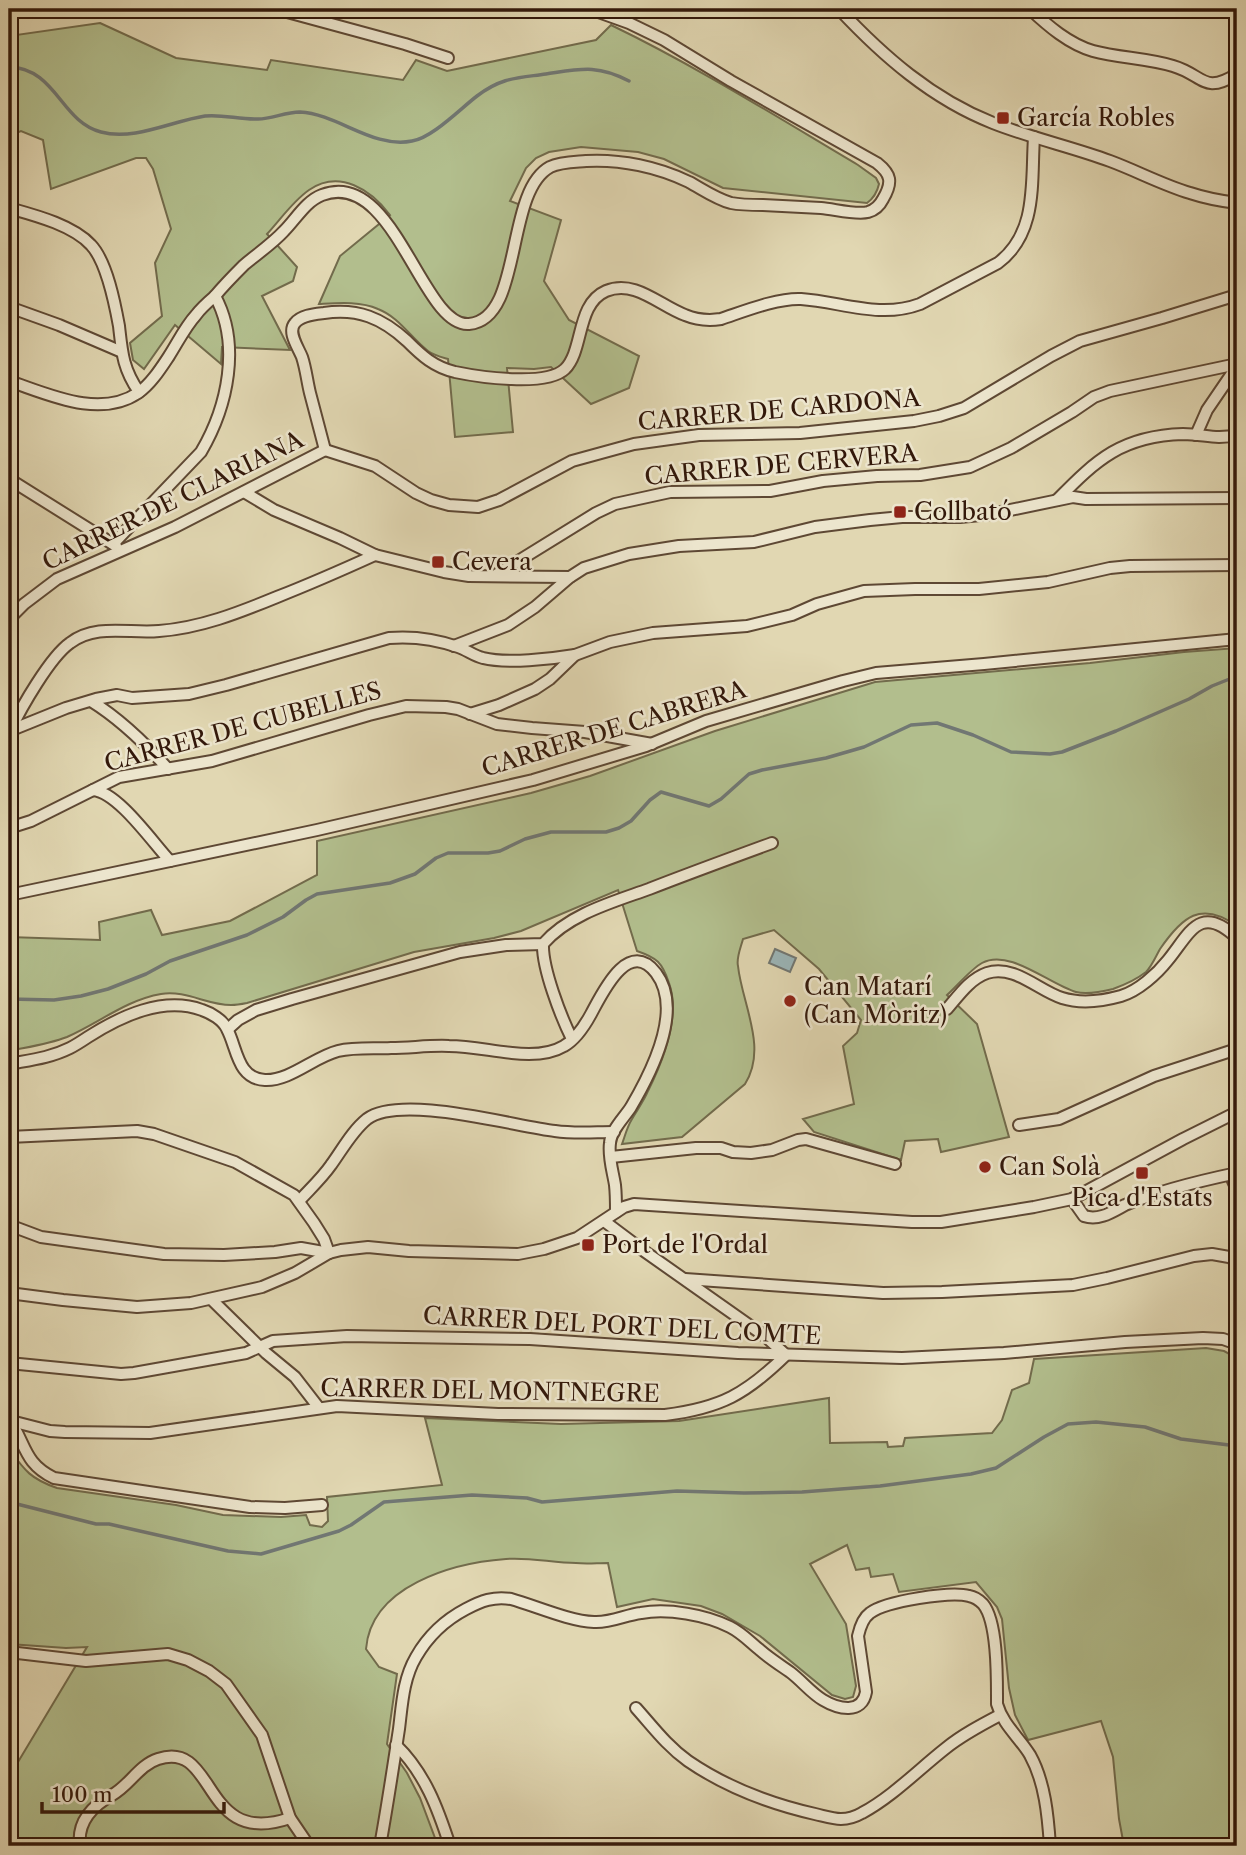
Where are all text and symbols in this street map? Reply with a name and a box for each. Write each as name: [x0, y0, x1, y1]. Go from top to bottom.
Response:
place label: García Robles: [1017, 103, 1175, 132]
marker: García Robles: [995, 110, 1011, 126]
street label: CARRER DE CARDONA: [636, 383, 923, 436]
street label: CARRER DE CLARIANA: [38, 424, 309, 576]
street label: CARRER DE CERVERA: [643, 438, 920, 491]
place label: Collbató: [914, 497, 1012, 526]
marker: Collbató: [892, 504, 908, 520]
place label: Cevera: [452, 547, 532, 576]
marker: Cevera: [430, 554, 446, 570]
street label: CARRER DE CABRERA: [478, 674, 751, 783]
street label: CARRER DE CUBELLES: [101, 676, 385, 777]
place label: Can Matarí (Can Mòritz): [804, 972, 947, 1029]
marker: Can Matarí (Can Mòritz): [782, 993, 798, 1009]
place label: Can Solà: [999, 1152, 1101, 1181]
marker: Can Solà: [977, 1159, 993, 1175]
marker: Pica d'Estats: [1134, 1165, 1150, 1181]
place label: Pica d'Estats: [1071, 1183, 1213, 1212]
place label: Port de l'Ordal: [602, 1230, 768, 1259]
marker: Port de l'Ordal: [580, 1237, 596, 1253]
street label: CARRER DEL PORT DEL COMTE: [422, 1301, 822, 1350]
street label: CARRER DEL MONTNEGRE: [320, 1373, 660, 1408]
scale bar: [42, 1771, 224, 1815]
text: 100 m: [52, 1782, 113, 1807]

